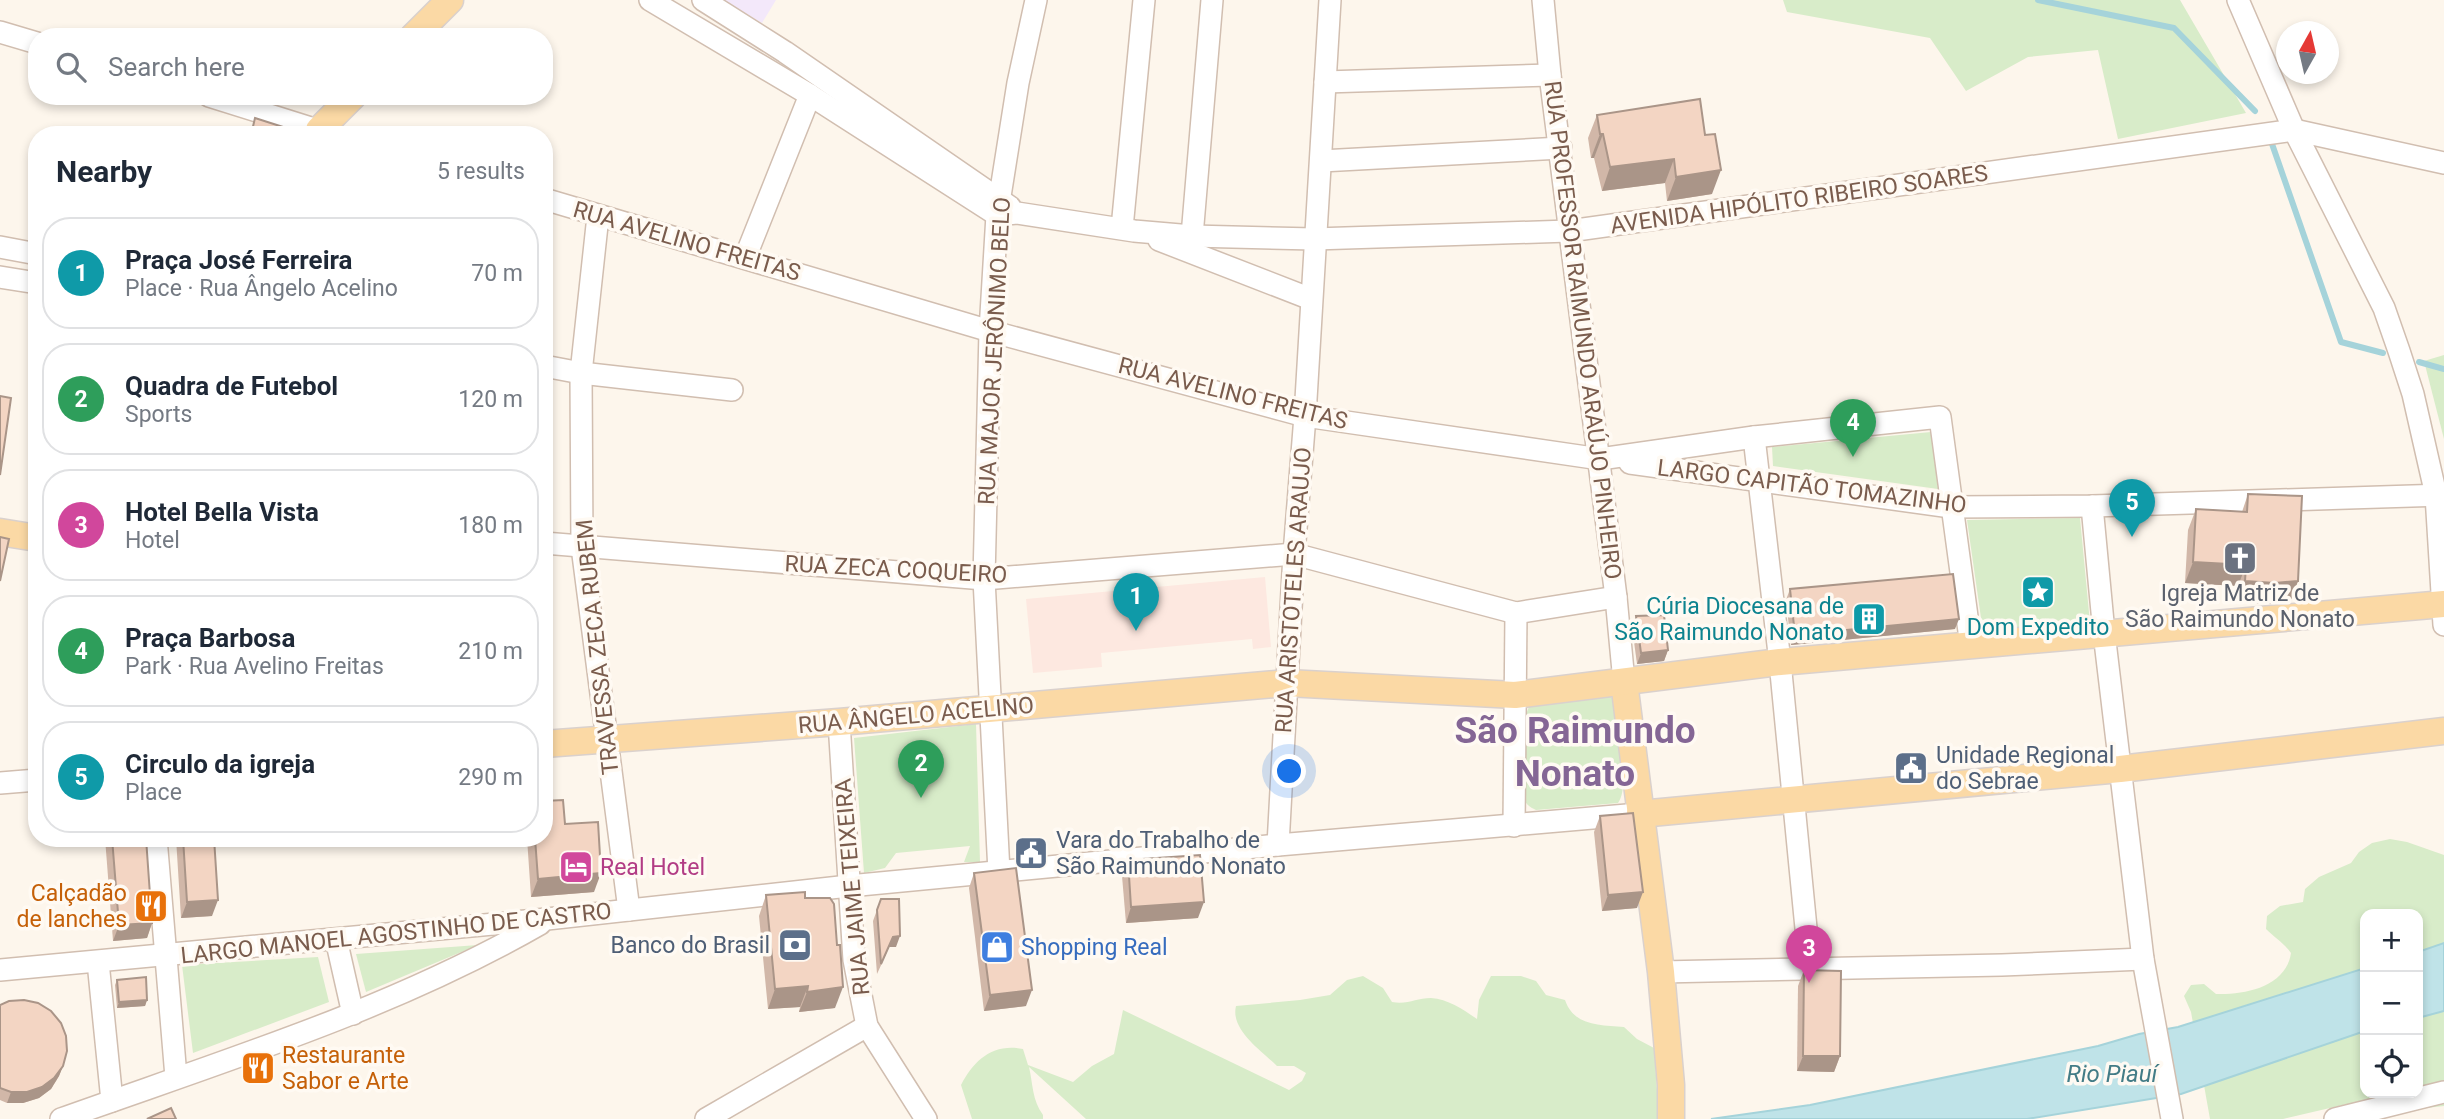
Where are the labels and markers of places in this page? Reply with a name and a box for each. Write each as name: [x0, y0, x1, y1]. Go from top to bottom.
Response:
pin: 4: [1830, 399, 1876, 457]
pin: 5: [2109, 479, 2155, 537]
church icon: Igreja Matriz de São Raimundo Nonato: [2221, 539, 2259, 577]
pin: 1: [1113, 573, 1159, 631]
place icon: Dom Expedito: [2019, 573, 2057, 611]
place label: Igreja Matriz de São Raimundo Nonato: [2125, 580, 2355, 633]
place label: Cúria Diocesana de São Raimundo Nonato: [1614, 593, 1844, 646]
building icon: Cúria Diocesana de São Raimundo Nonato: [1850, 600, 1888, 638]
place label: Dom Expedito: [1967, 614, 2109, 641]
pin: 2: [898, 740, 944, 798]
place label: Unidade Regional do Sebrae: [1936, 742, 2114, 795]
public building icon: Unidade Regional do Sebrae: [1892, 749, 1930, 787]
place label: Vara do Trabalho de São Raimundo Nonato: [1056, 827, 1286, 880]
public building icon: Vara do Trabalho de São Raimundo Nonato: [1012, 834, 1050, 872]
hotel icon: Real Hotel: [557, 848, 595, 886]
place label: Real Hotel: [600, 854, 705, 881]
place label: Calçadão de lanches: [17, 880, 127, 933]
restaurant icon: Calçadão de lanches: [132, 887, 170, 925]
pin: 3: [1786, 925, 1832, 983]
bank icon: Banco do Brasil: [776, 926, 814, 964]
shop icon: Shopping Real: [978, 928, 1016, 966]
place label: Banco do Brasil: [611, 932, 770, 959]
place label: Shopping Real: [1021, 934, 1168, 961]
place label: Restaurante Sabor e Arte: [282, 1042, 409, 1095]
restaurant icon: Restaurante Sabor e Arte: [239, 1049, 277, 1087]

